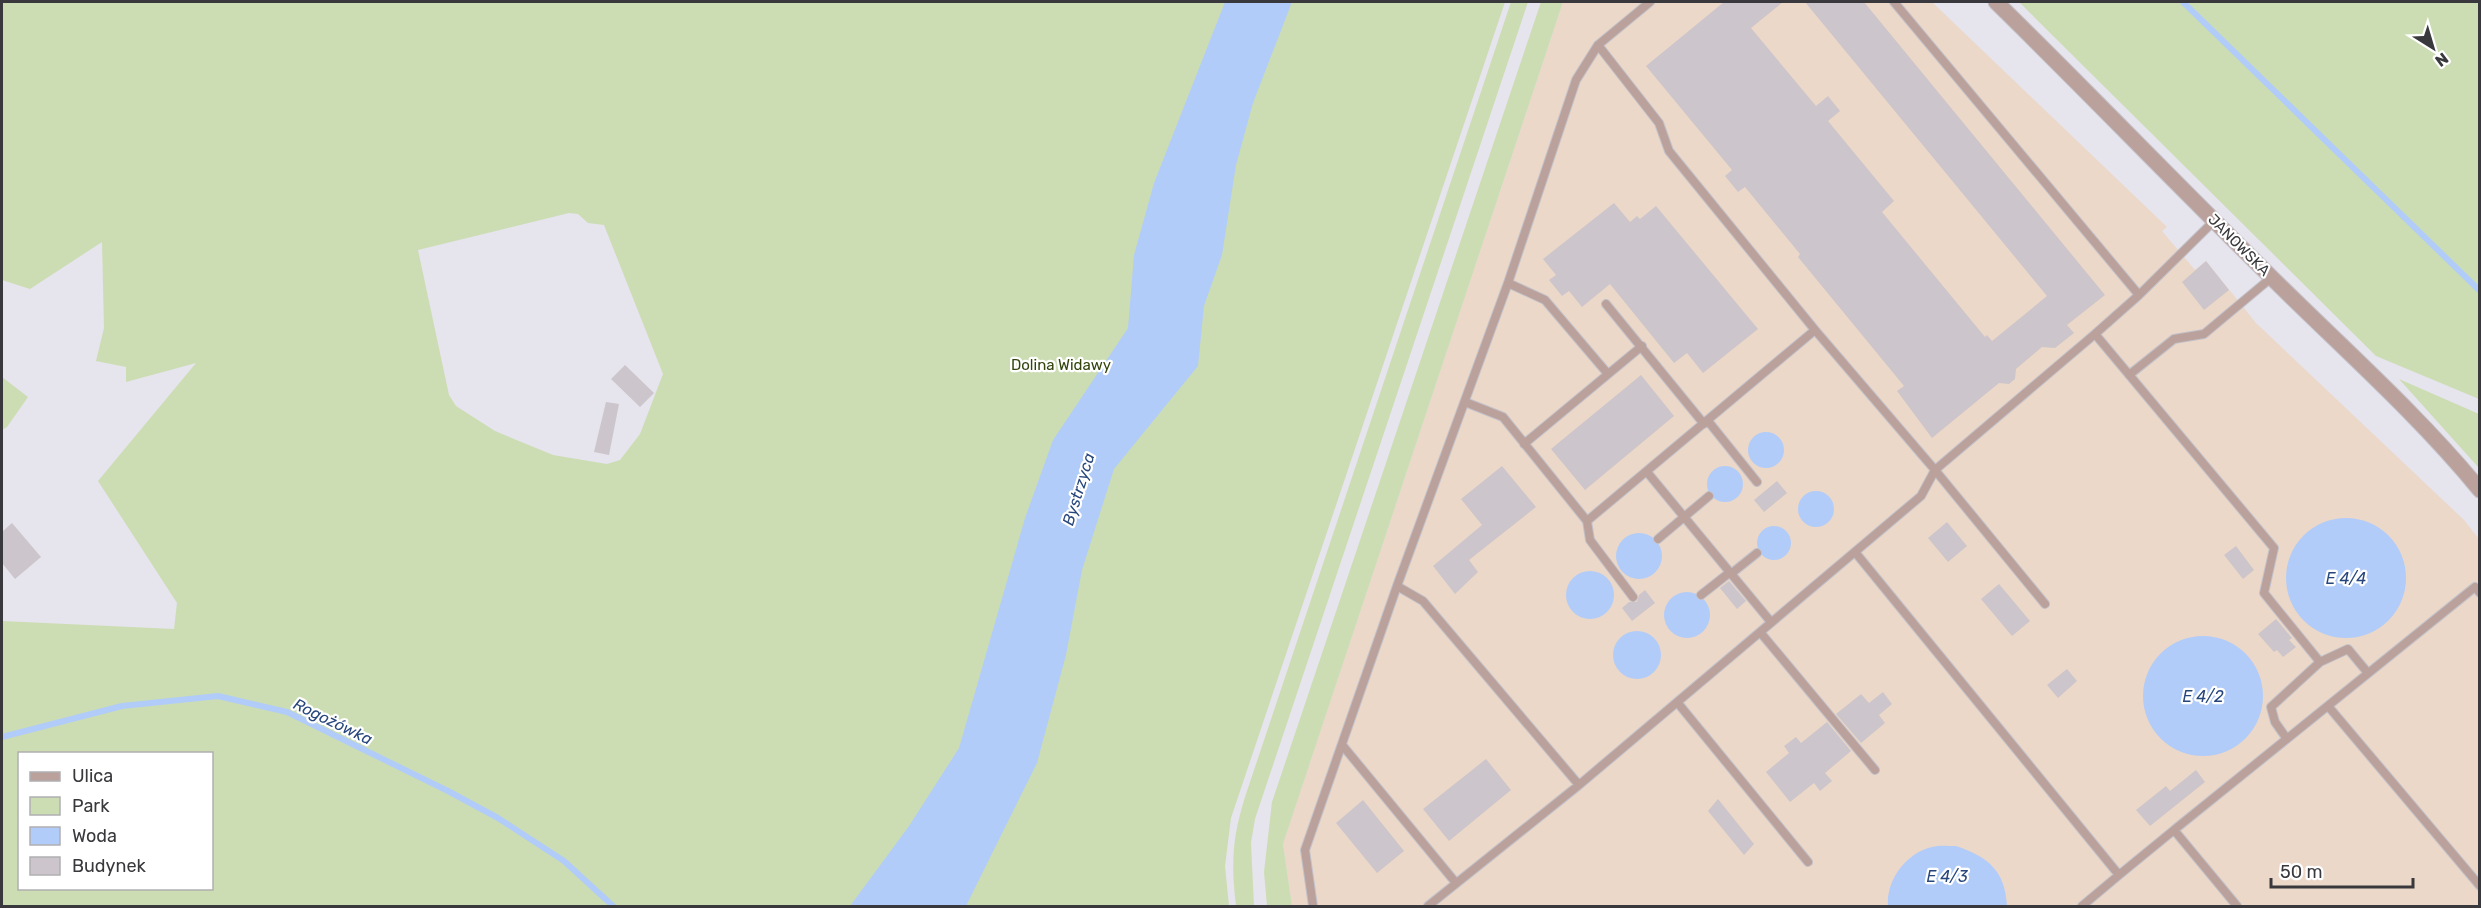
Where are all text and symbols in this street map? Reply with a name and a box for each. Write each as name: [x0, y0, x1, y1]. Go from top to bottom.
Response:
north arrow: [2403, 18, 2463, 78]
text: N: [2431, 49, 2452, 71]
street label: JANOWSKA: [2204, 210, 2274, 280]
park label: Dolina Widawy: [1011, 356, 1111, 374]
water label: Bystrzyca: [1058, 451, 1098, 528]
water label: E 4/4: [2326, 569, 2366, 588]
water label: E 4/2: [2183, 687, 2224, 706]
water label: Rogożówka: [290, 694, 375, 749]
legend: [18, 752, 213, 890]
text: Ulica: [72, 765, 113, 787]
text: Park: [72, 795, 110, 817]
text: Woda: [72, 825, 117, 847]
scale bar: [2271, 851, 2414, 889]
text: Budynek: [72, 855, 146, 877]
text: 50 m: [2280, 861, 2323, 883]
water label: E 4/3: [1926, 867, 1968, 886]

